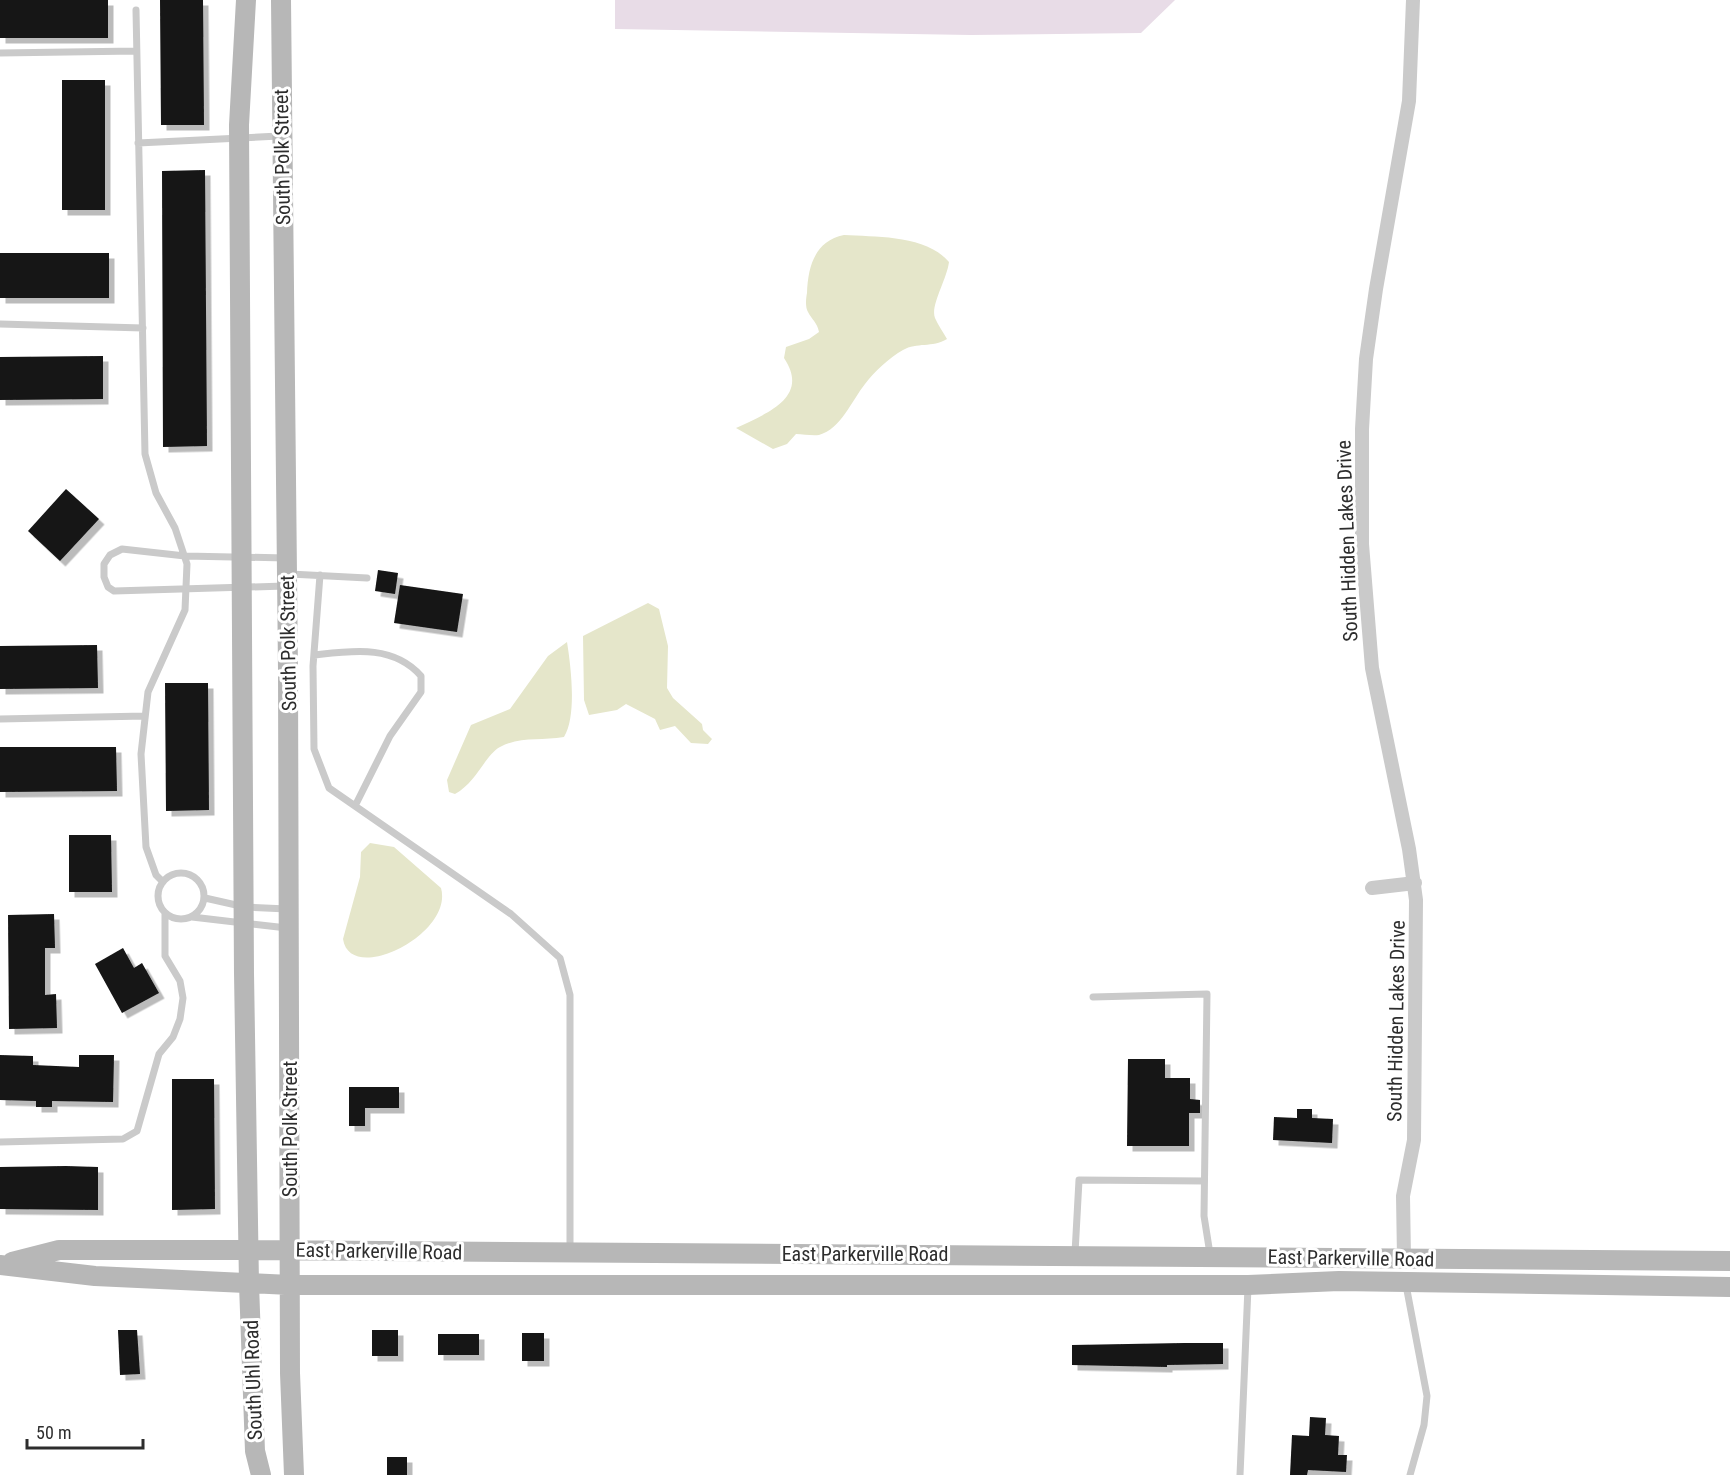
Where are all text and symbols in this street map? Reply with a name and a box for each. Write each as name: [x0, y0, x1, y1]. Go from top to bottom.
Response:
street label: South Polk Street: [269, 89, 295, 225]
street label: South Hidden Lakes Drive: [1331, 440, 1363, 642]
street label: South Polk Street: [275, 575, 301, 711]
street label: South Hidden Lakes Drive: [1382, 920, 1410, 1122]
street label: South Polk Street: [278, 1061, 302, 1197]
street label: East Parkerville Road: [295, 1238, 463, 1264]
street label: East Parkerville Road: [782, 1242, 948, 1266]
street label: East Parkerville Road: [1267, 1245, 1435, 1271]
street label: South Uhl Road: [239, 1319, 267, 1441]
scale bar: [27, 1412, 142, 1450]
text: 50 m: [36, 1422, 71, 1443]

